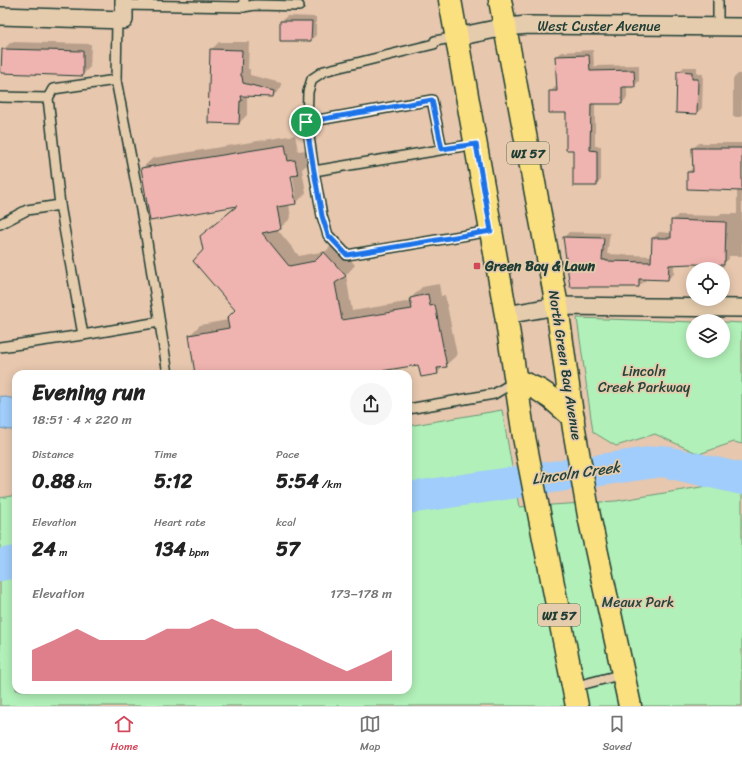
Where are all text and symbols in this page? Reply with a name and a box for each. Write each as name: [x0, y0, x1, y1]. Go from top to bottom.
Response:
street label: West Custer Avenue: [537, 14, 661, 39]
pin: [289, 105, 323, 139]
icon: arrive: [295, 111, 317, 133]
road number: WI 57: [507, 142, 549, 164]
place label: Green Bay & Lawn: [484, 254, 596, 279]
marker: Green Bay & Lawn: [472, 261, 482, 271]
map controls: [686, 262, 730, 358]
button: locate: [686, 262, 730, 306]
street label: North Green Bay Avenue: [541, 288, 589, 442]
button: layers: [686, 314, 730, 358]
park label: Lincoln Creek Parkway: [598, 359, 691, 400]
text: Evening run: [32, 373, 145, 412]
button: share: [350, 383, 392, 425]
text: 18:51 · 4 × 220 m: [32, 408, 132, 431]
text: Distance: [32, 445, 74, 464]
text: Time: [154, 445, 177, 464]
text: Pace: [276, 445, 299, 464]
water label: Lincoln Creek: [530, 454, 623, 492]
text: 0.88: [32, 464, 75, 499]
text: 5:12: [154, 464, 192, 499]
text: 5:54: [276, 464, 319, 499]
text: km: [75, 475, 92, 494]
text: /km: [319, 475, 342, 494]
text: Elevation: [32, 513, 77, 532]
text: Heart rate: [154, 513, 206, 532]
text: kcal: [276, 513, 296, 532]
text: 24: [32, 532, 56, 567]
text: 134: [154, 532, 186, 567]
text: 57: [276, 532, 300, 567]
text: m: [56, 543, 67, 562]
text: bpm: [186, 543, 209, 562]
text: Elevation: [32, 582, 85, 605]
text: 173–178 m: [330, 582, 392, 605]
park label: Meaux Park: [602, 590, 674, 615]
road number: WI 57: [538, 604, 580, 626]
tab: Home: [111, 713, 138, 756]
tab: Map: [359, 713, 381, 756]
tab: Saved: [602, 713, 631, 756]

